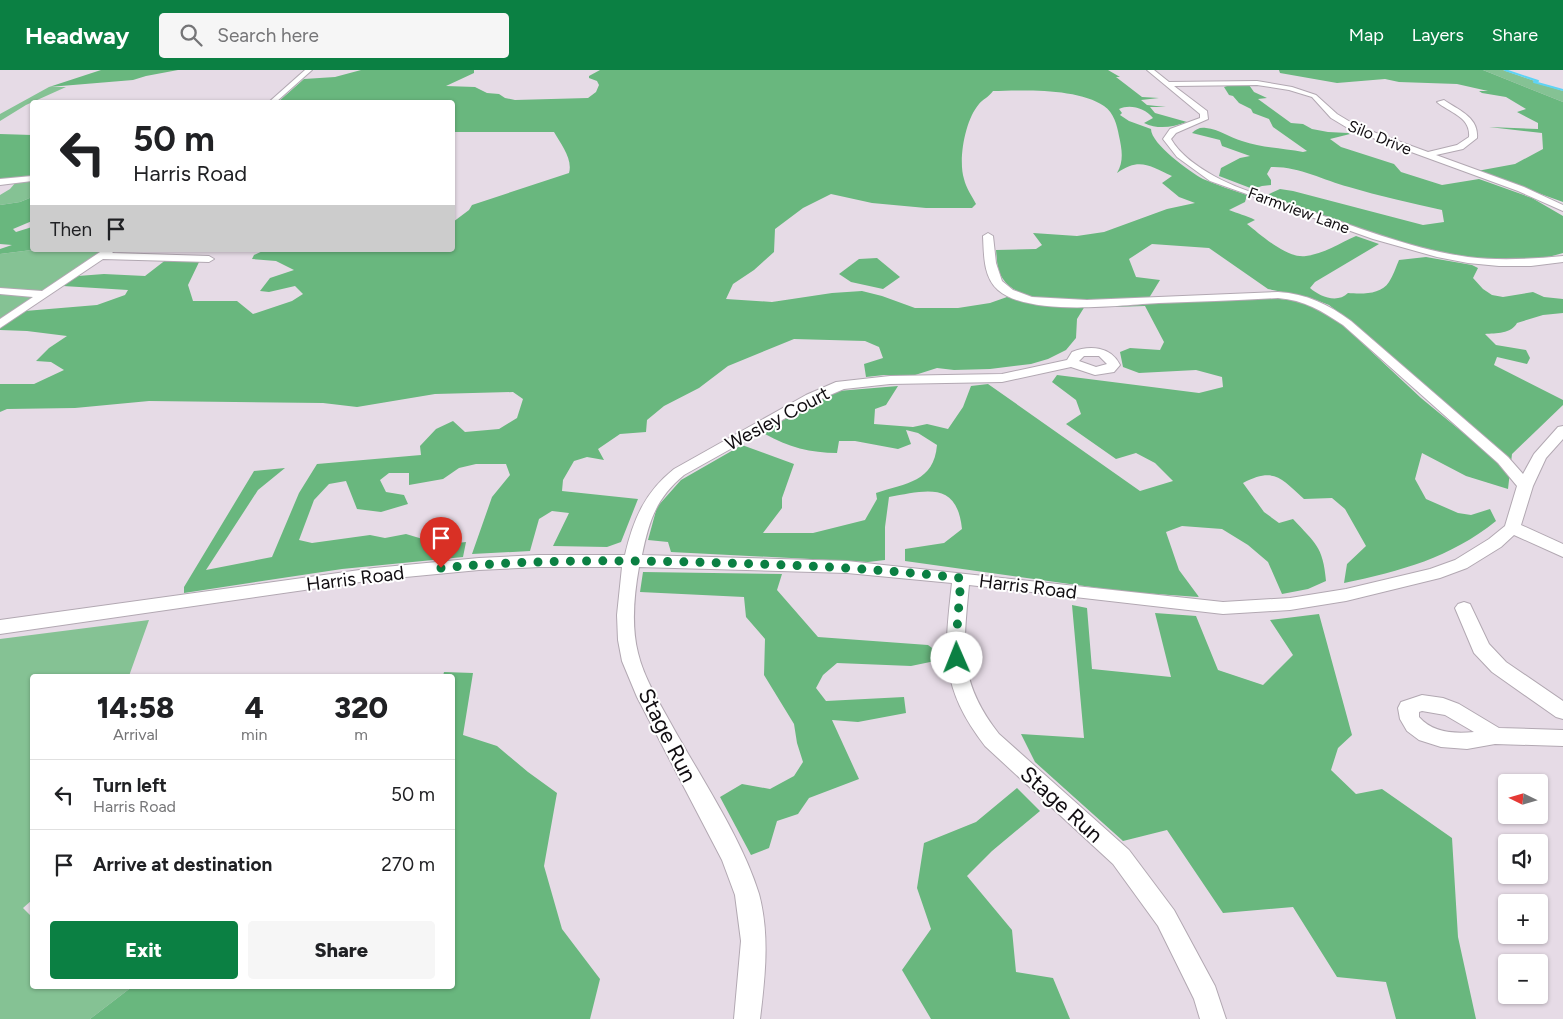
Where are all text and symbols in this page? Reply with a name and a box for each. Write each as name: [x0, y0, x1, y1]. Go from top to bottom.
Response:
search box: [159, 13, 509, 58]
text: Headway: [25, 21, 129, 50]
icon: search: [177, 21, 205, 49]
text: Search here: [217, 24, 319, 47]
text: Map: [1349, 24, 1384, 46]
text: Layers: [1412, 24, 1464, 46]
text: Share: [1492, 24, 1538, 46]
street label: Silo Drive: [1345, 116, 1415, 159]
text: 50 m: [133, 118, 215, 160]
icon: left: [50, 120, 115, 185]
text: Harris Road: [133, 160, 247, 187]
street label: Farmview Lane: [1245, 183, 1353, 238]
icon: arrive: [102, 215, 130, 243]
text: Then: [50, 218, 92, 241]
street label: Wesley Court: [721, 381, 833, 455]
pin: [420, 517, 462, 568]
icon: arrive: [427, 524, 455, 552]
street label: Harris Road: [305, 561, 405, 596]
street label: Harris Road: [978, 569, 1078, 604]
position arrow: [930, 631, 982, 683]
street label: Stage Run: [632, 684, 703, 787]
text: 14:58: [97, 689, 174, 726]
text: 4: [245, 689, 264, 726]
text: 320: [334, 689, 388, 726]
text: Arrival: [113, 725, 158, 744]
text: min: [241, 725, 267, 744]
text: m: [354, 725, 368, 744]
street label: Stage Run: [1015, 760, 1108, 848]
text: Turn left: [93, 774, 167, 797]
north arrow: [1498, 774, 1548, 824]
map controls: [1498, 774, 1548, 1004]
icon: left: [50, 781, 78, 809]
text: 50 m: [391, 783, 435, 806]
text: Harris Road: [93, 797, 176, 816]
button: sound: [1498, 834, 1548, 884]
icon: arrive: [50, 851, 78, 879]
text: Arrive at destination: [93, 853, 272, 876]
text: 270 m: [381, 853, 435, 876]
button: +: [1498, 894, 1548, 944]
button: Exit: [50, 921, 238, 979]
button: Share: [248, 921, 435, 979]
button: −: [1498, 954, 1548, 1004]

